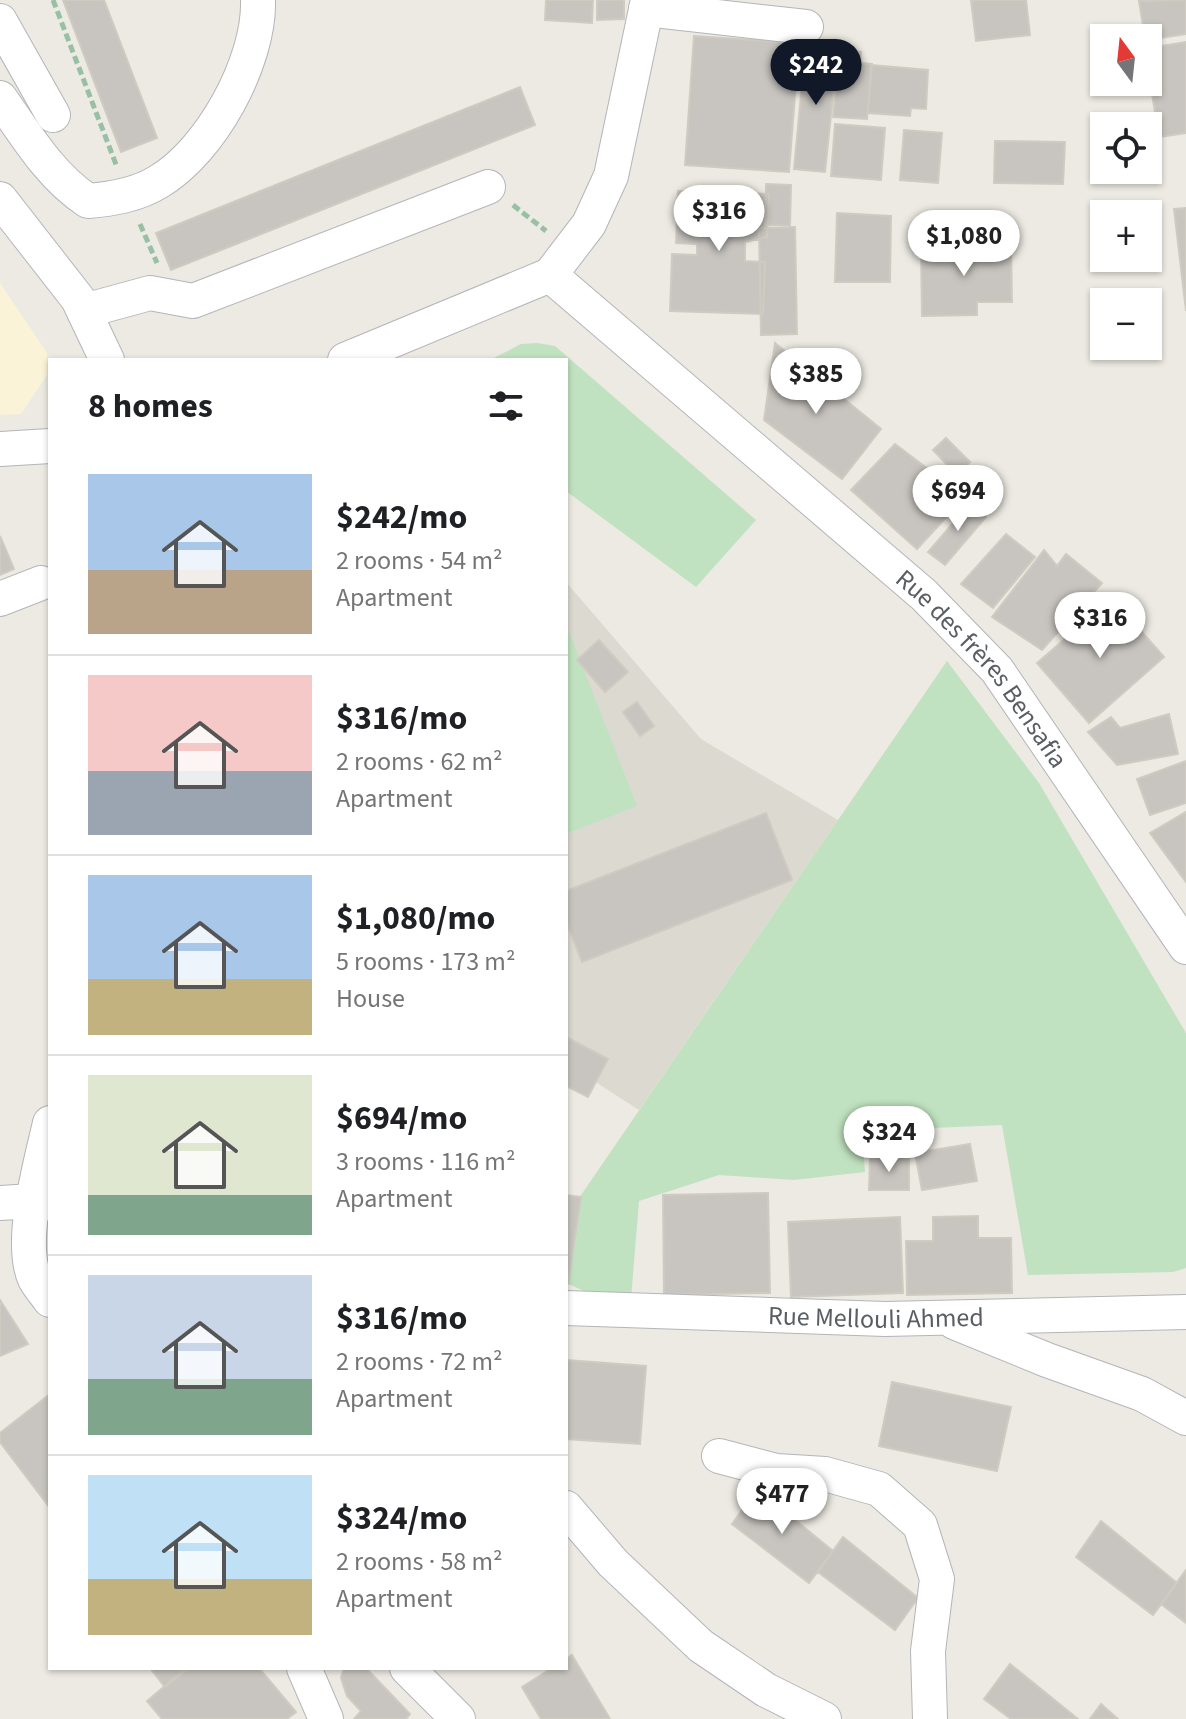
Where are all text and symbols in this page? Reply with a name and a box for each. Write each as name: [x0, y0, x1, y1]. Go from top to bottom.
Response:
north arrow: [1090, 24, 1162, 96]
map controls: [1090, 24, 1162, 360]
pin: $242: [769, 39, 863, 107]
text: $242: [789, 46, 843, 83]
button: locate: [1090, 112, 1162, 184]
pin: $316: [672, 185, 766, 253]
text: $316: [692, 192, 746, 229]
button: +: [1090, 200, 1162, 272]
pin: $1,080: [899, 210, 1029, 278]
text: $1,080: [926, 217, 1002, 254]
button: −: [1090, 288, 1162, 360]
pin: $385: [769, 348, 863, 416]
text: $385: [789, 355, 843, 392]
text: 8 homes: [88, 382, 213, 431]
icon: filters: [484, 384, 528, 428]
pin: $694: [911, 465, 1005, 533]
text: $694: [931, 472, 985, 509]
text: $242/mo: [336, 493, 467, 542]
icon: home: [152, 506, 248, 602]
text: 2 rooms · 54 m²: [336, 542, 503, 579]
street label: Rue des frères Bensafia: [888, 561, 1077, 775]
text: Apartment: [336, 579, 453, 616]
pin: $316: [1053, 592, 1147, 660]
text: $316: [1073, 599, 1127, 636]
text: $316/mo: [336, 694, 467, 743]
icon: home: [152, 707, 248, 803]
text: 2 rooms · 62 m²: [336, 743, 503, 780]
text: Apartment: [336, 780, 453, 817]
text: $1,080/mo: [336, 894, 496, 943]
icon: home: [152, 907, 248, 1003]
text: 5 rooms · 173 m²: [336, 943, 515, 980]
text: House: [336, 980, 405, 1017]
text: $694/mo: [336, 1094, 467, 1143]
pin: $324: [842, 1106, 936, 1174]
icon: home: [152, 1107, 248, 1203]
text: $324: [862, 1113, 916, 1150]
text: 3 rooms · 116 m²: [336, 1143, 515, 1180]
text: Apartment: [336, 1180, 453, 1217]
text: $316/mo: [336, 1294, 467, 1343]
street label: Rue Mellouli Ahmed: [767, 1297, 984, 1338]
icon: home: [152, 1307, 248, 1403]
text: 2 rooms · 72 m²: [336, 1343, 503, 1380]
text: Apartment: [336, 1380, 453, 1417]
pin: $477: [735, 1468, 829, 1536]
text: $477: [755, 1475, 809, 1512]
text: $324/mo: [336, 1494, 467, 1543]
icon: home: [152, 1507, 248, 1603]
text: 2 rooms · 58 m²: [336, 1543, 503, 1580]
text: Apartment: [336, 1580, 453, 1617]

